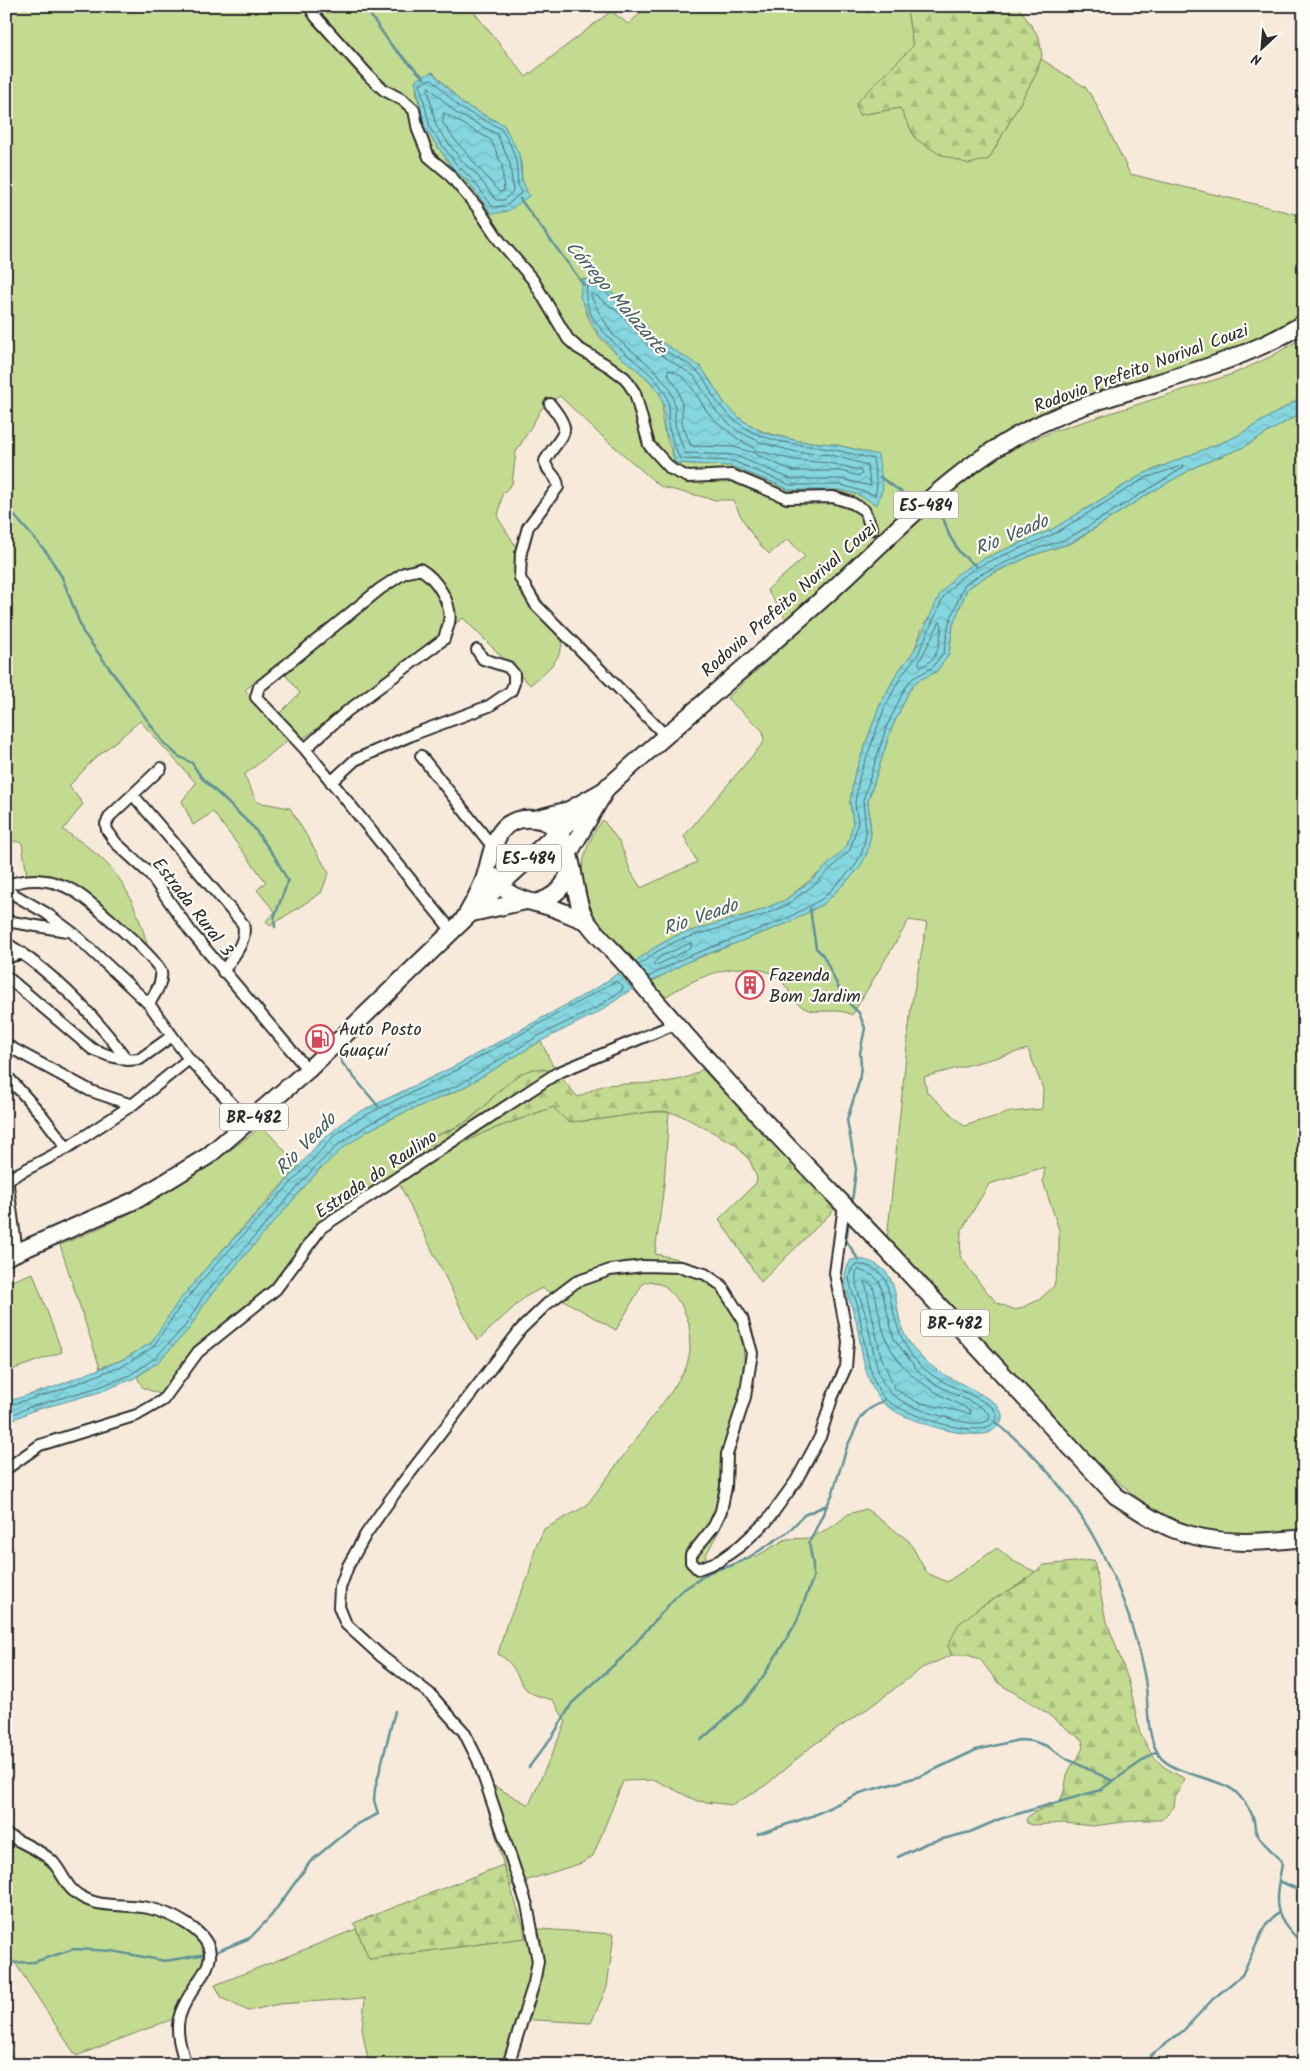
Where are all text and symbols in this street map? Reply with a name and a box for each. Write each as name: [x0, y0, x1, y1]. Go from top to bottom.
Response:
north arrow: [1238, 22, 1288, 72]
text: N: [1248, 47, 1266, 71]
water label: Córrego Malazarte: [557, 234, 675, 364]
street label: Rodovia Prefeito Norival Couzi: [1030, 317, 1254, 422]
road number: ES-484: [894, 492, 958, 518]
water label: Rio Veado: [970, 506, 1055, 565]
street label: Rodovia Prefeito Norival Couzi: [695, 514, 886, 685]
road number: ES-484: [496, 844, 562, 871]
street label: Estrada Rural 3: [144, 852, 240, 964]
water label: Rio Veado: [659, 891, 743, 945]
place label: Fazenda Bom Jardim: [769, 962, 861, 1012]
building icon: Fazenda Bom Jardim: [735, 970, 765, 1000]
place label: Auto Posto Guaçuí: [339, 1016, 422, 1066]
fuel station icon: Auto Posto Guaçuí: [305, 1024, 335, 1054]
road number: BR-482: [220, 1104, 288, 1130]
water label: Rio Veado: [269, 1105, 345, 1183]
street label: Estrada do Raulino: [310, 1123, 444, 1227]
road number: BR-482: [921, 1310, 989, 1336]

